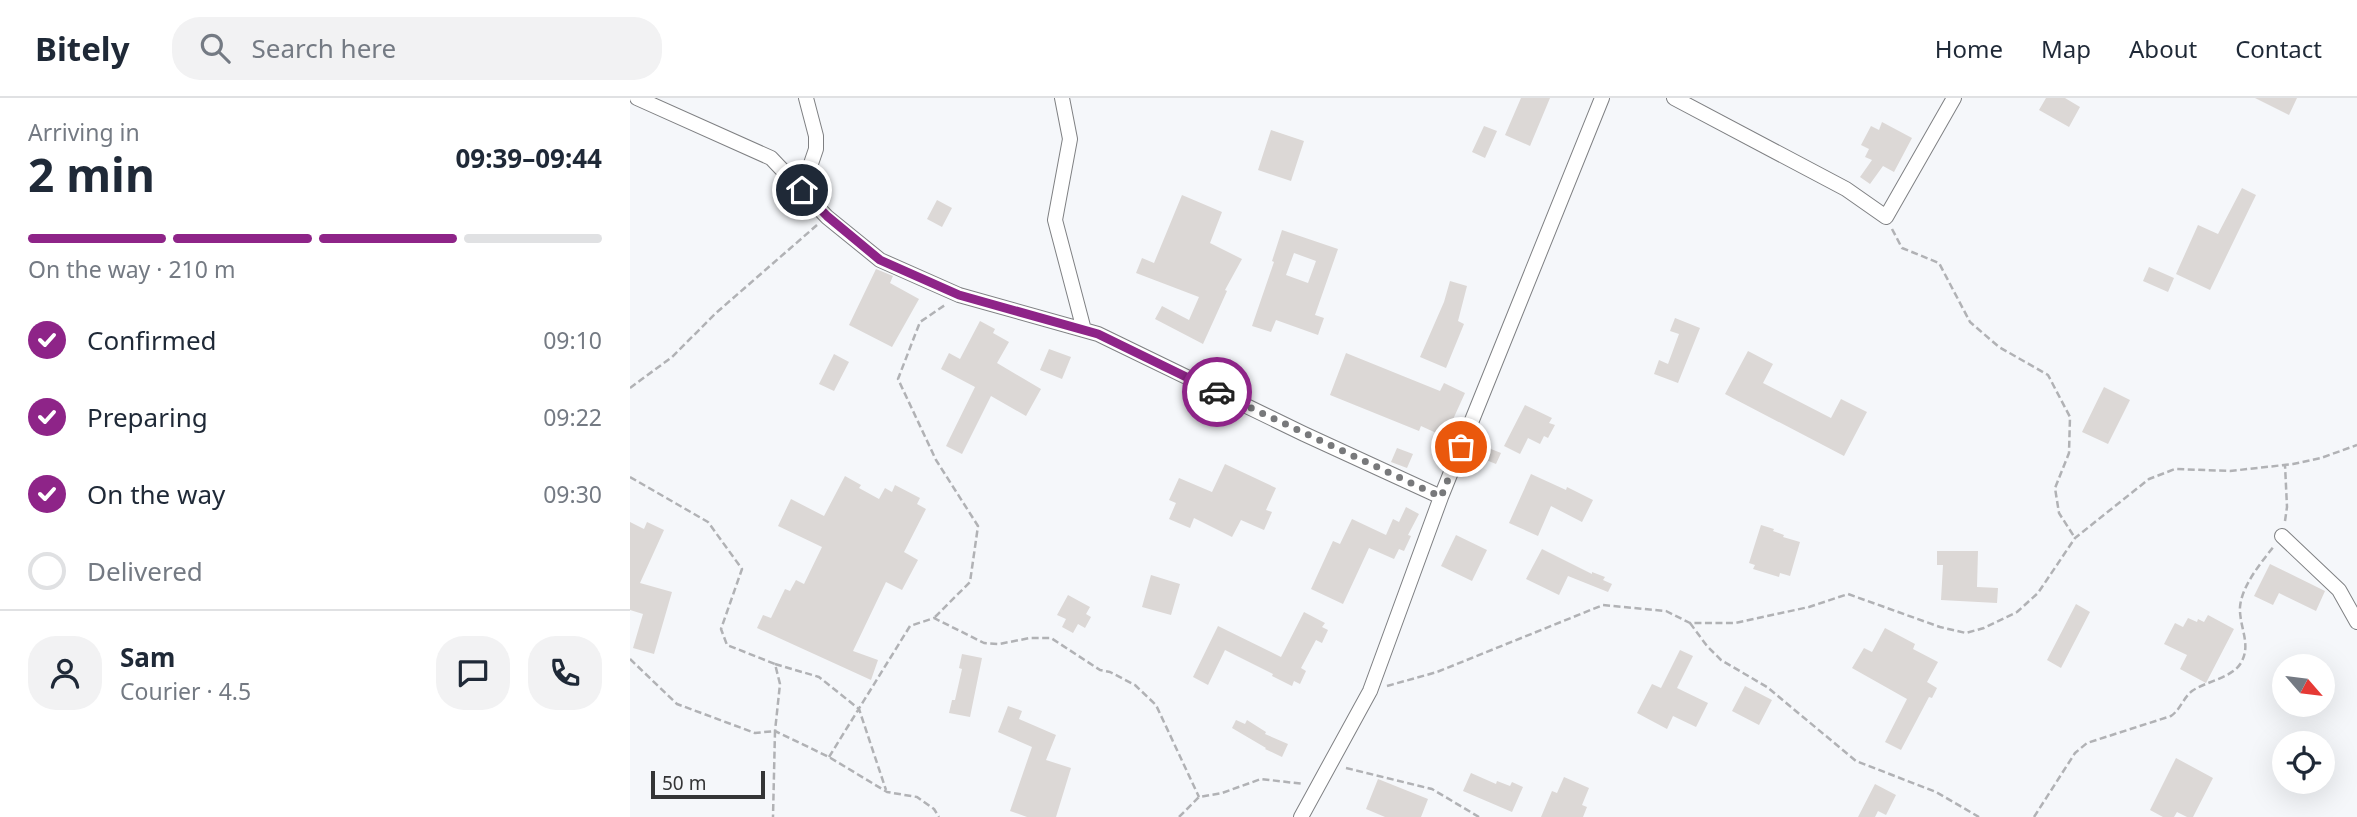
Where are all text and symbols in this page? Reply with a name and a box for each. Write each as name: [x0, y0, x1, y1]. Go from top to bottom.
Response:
search box: [172, 17, 662, 80]
text: Bitely: [35, 26, 130, 71]
icon: search: [196, 29, 234, 67]
text: Search here: [252, 30, 396, 66]
text: Home: [1935, 32, 2003, 65]
text: Map: [2041, 32, 2091, 65]
text: About: [2129, 32, 2197, 65]
text: Contact: [2235, 32, 2322, 65]
text: Arriving in: [28, 116, 140, 148]
text: 09:39–09:44: [455, 140, 602, 176]
text: 2 min: [28, 143, 155, 205]
pin: [772, 160, 832, 220]
icon: home: [783, 171, 821, 209]
text: On the way · 210 m: [28, 253, 235, 285]
icon: check: [28, 321, 66, 359]
text: Confirmed: [87, 322, 217, 358]
text: 09:10: [543, 324, 602, 356]
courier: [1182, 357, 1252, 427]
icon: car: [1198, 373, 1236, 411]
icon: check: [28, 398, 66, 436]
text: Preparing: [87, 399, 208, 435]
text: 09:22: [543, 401, 602, 433]
pin: [1431, 417, 1491, 477]
icon: bag: [1442, 428, 1480, 466]
icon: check: [28, 475, 66, 513]
text: On the way: [87, 476, 225, 512]
text: 09:30: [543, 478, 602, 510]
text: Delivered: [87, 553, 203, 589]
button: person: [28, 636, 102, 710]
button: chat: [436, 636, 510, 710]
button: phone: [528, 636, 602, 710]
text: Sam: [120, 639, 175, 675]
north arrow: [2272, 654, 2334, 718]
map controls: [2272, 654, 2335, 794]
text: Courier · 4.5: [120, 675, 251, 707]
button: locate: [2272, 731, 2335, 794]
scale bar: [651, 768, 765, 800]
text: 50 m: [662, 770, 706, 796]

